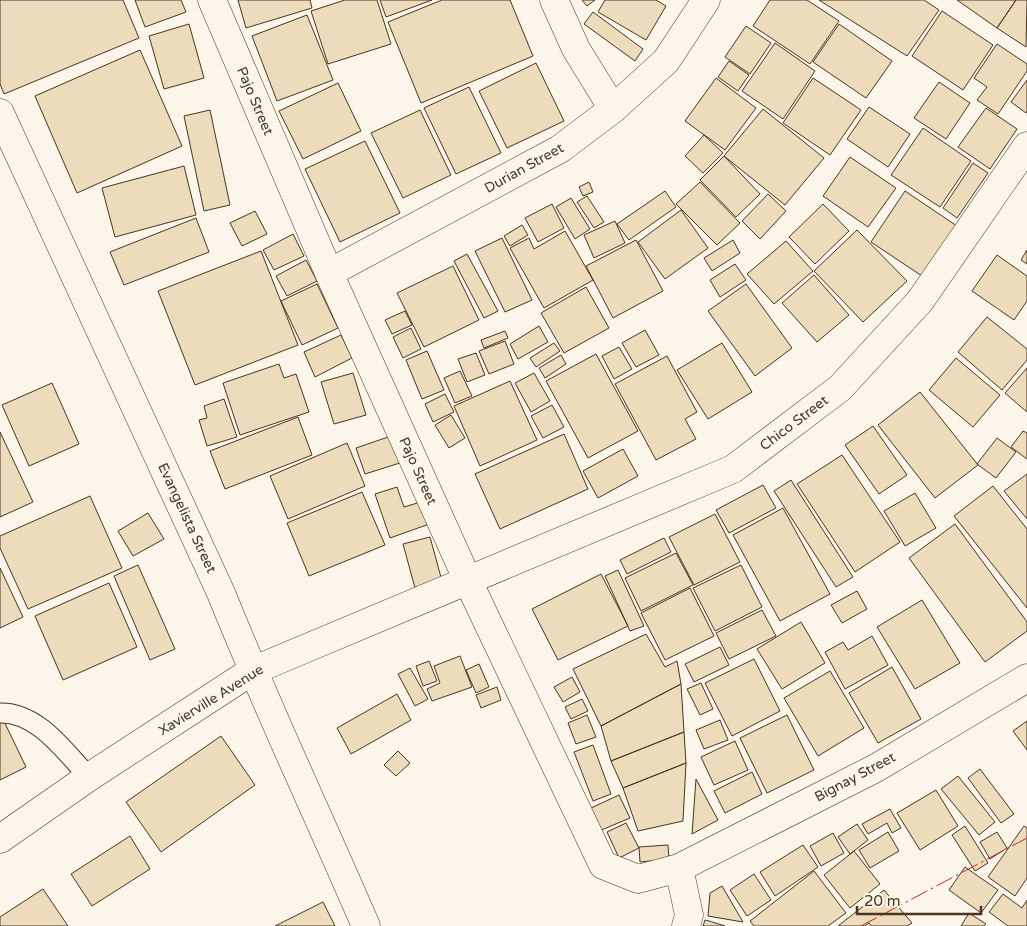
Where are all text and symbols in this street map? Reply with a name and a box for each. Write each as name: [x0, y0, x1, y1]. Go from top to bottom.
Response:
street label: Pajo Street: [233, 64, 277, 138]
street label: Durian Street: [481, 139, 567, 197]
street label: Chico Street: [756, 391, 832, 454]
street label: Pajo Street: [395, 434, 441, 508]
street label: Evangelista Street: [154, 460, 220, 576]
street label: Xavierville Avenue: [155, 661, 267, 739]
street label: Bignay Street: [812, 748, 899, 805]
scale bar: [857, 884, 981, 916]
text: 20 m: [864, 892, 901, 910]

